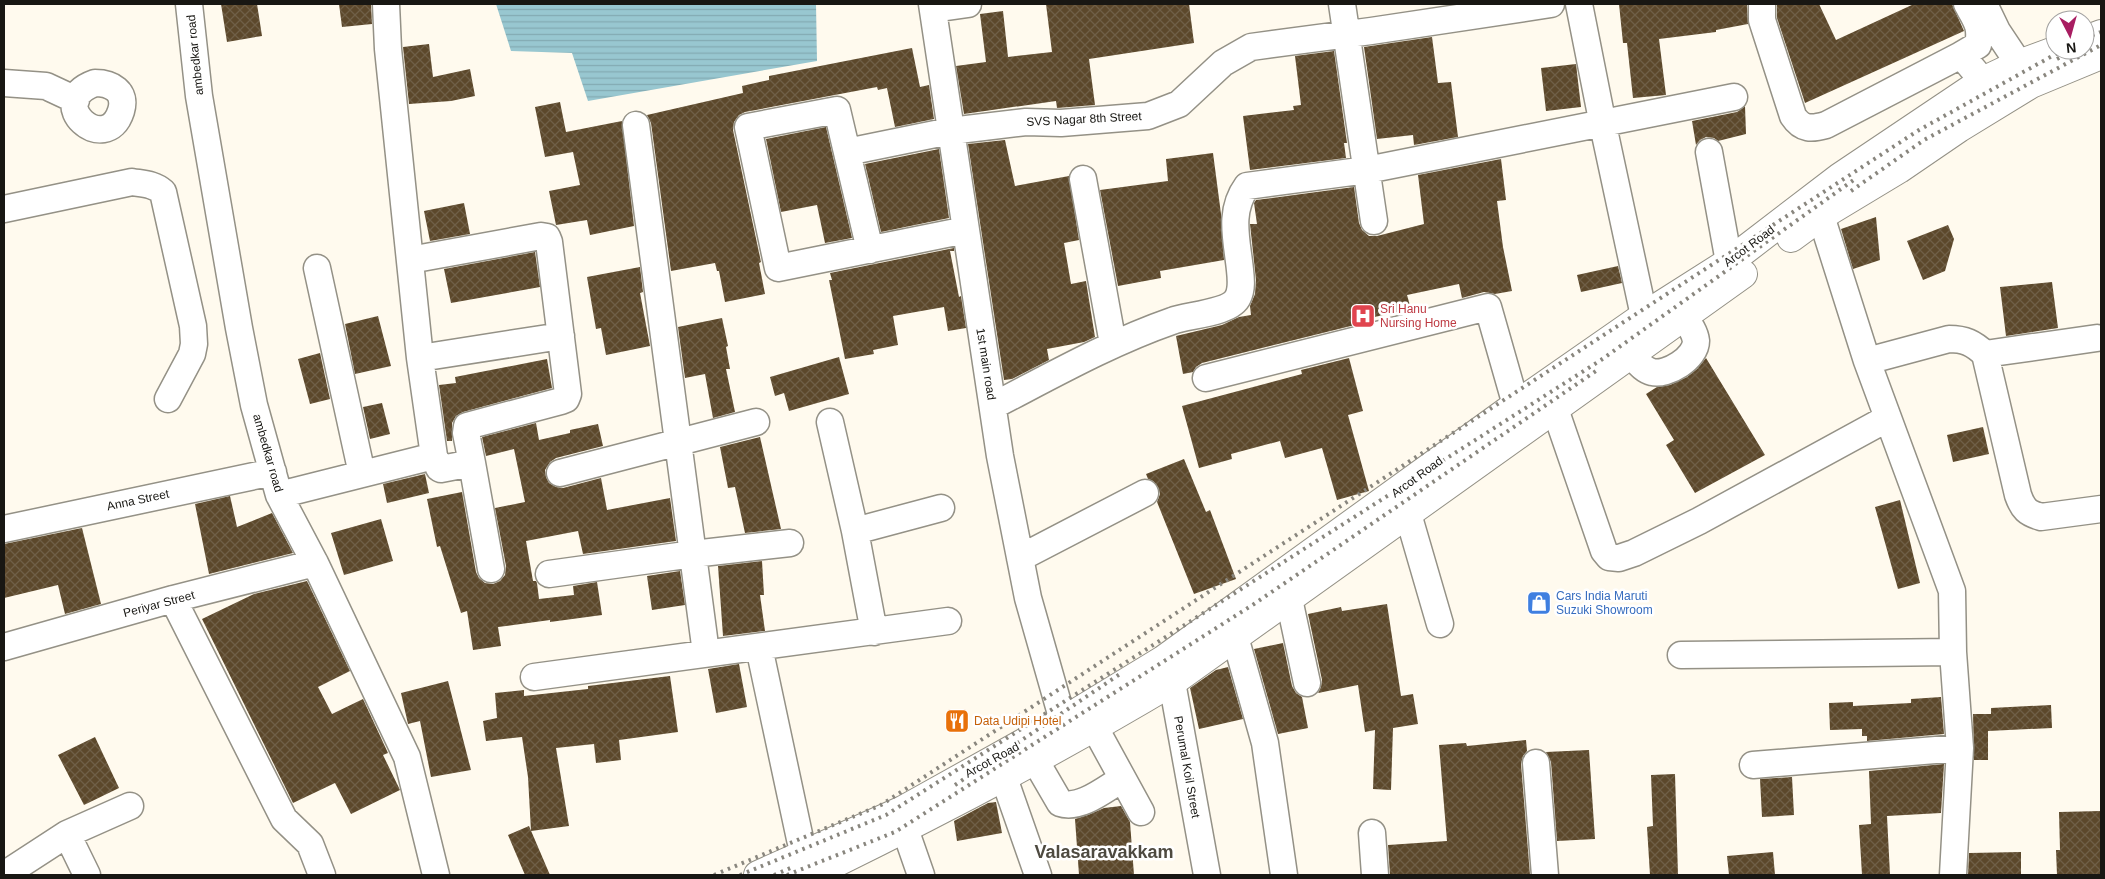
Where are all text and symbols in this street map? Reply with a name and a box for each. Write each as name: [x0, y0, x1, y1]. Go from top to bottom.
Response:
north arrow: [2045, 10, 2095, 60]
street label: ambedkar road: [184, 14, 206, 96]
text: N: [2065, 39, 2077, 56]
street label: SVS Nagar 8th Street: [1026, 109, 1143, 129]
street label: Arcot Road: [1721, 222, 1777, 270]
place label: Sri Hanu Nursing Home: [1380, 302, 1457, 330]
hospital icon: Sri Hanu Nursing Home: [1350, 303, 1376, 329]
street label: 1st main road: [973, 327, 999, 401]
street label: ambedkar road: [250, 412, 286, 494]
street label: Arcot Road: [1389, 454, 1445, 500]
street label: Anna Street: [106, 486, 171, 513]
street label: Periyar Street: [122, 588, 197, 620]
place label: Cars India Maruti Suzuki Showroom: [1556, 589, 1653, 617]
shop icon: Cars India Maruti Suzuki Showroom: [1526, 590, 1552, 616]
restaurant icon: Data Udipi Hotel: [944, 708, 970, 734]
place label: Data Udipi Hotel: [974, 714, 1061, 728]
street label: Perumal Koil Street: [1171, 715, 1203, 820]
street label: Arcot Road: [962, 739, 1022, 781]
district label: Valasaravakkam: [1034, 842, 1174, 862]

